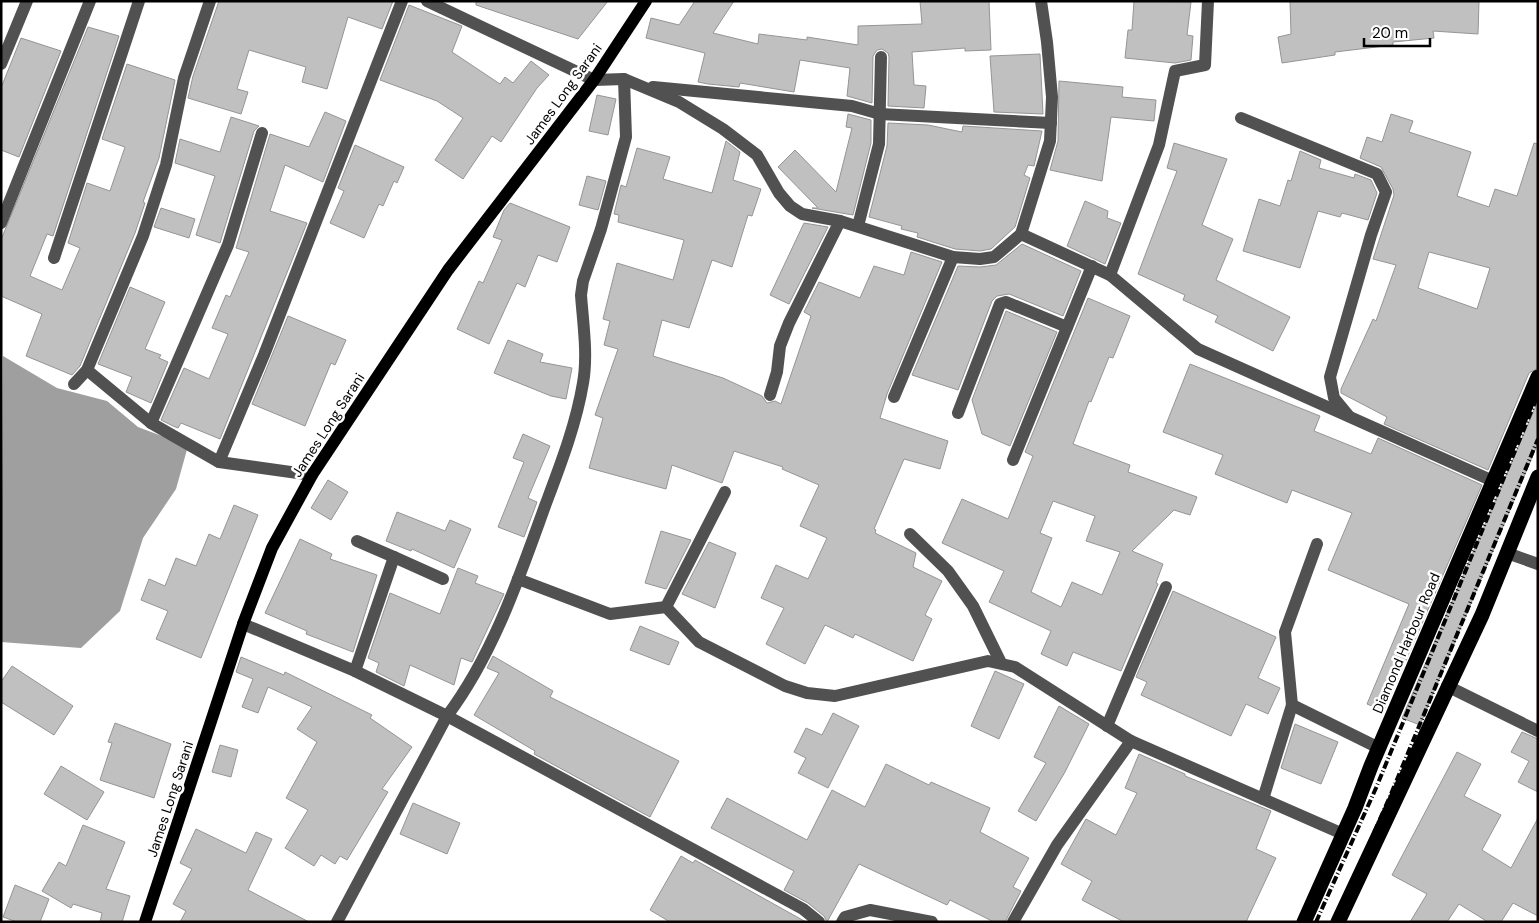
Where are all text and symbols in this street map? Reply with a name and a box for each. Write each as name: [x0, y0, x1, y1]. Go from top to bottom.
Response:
scale bar: [1364, 15, 1430, 47]
text: 20 m: [1372, 23, 1408, 43]
street label: James Long Sarani: [520, 40, 606, 148]
street label: James Long Sarani: [288, 369, 368, 481]
street label: Diamond Harbour Road: [1368, 570, 1444, 716]
street label: James Long Sarani: [143, 739, 197, 859]

